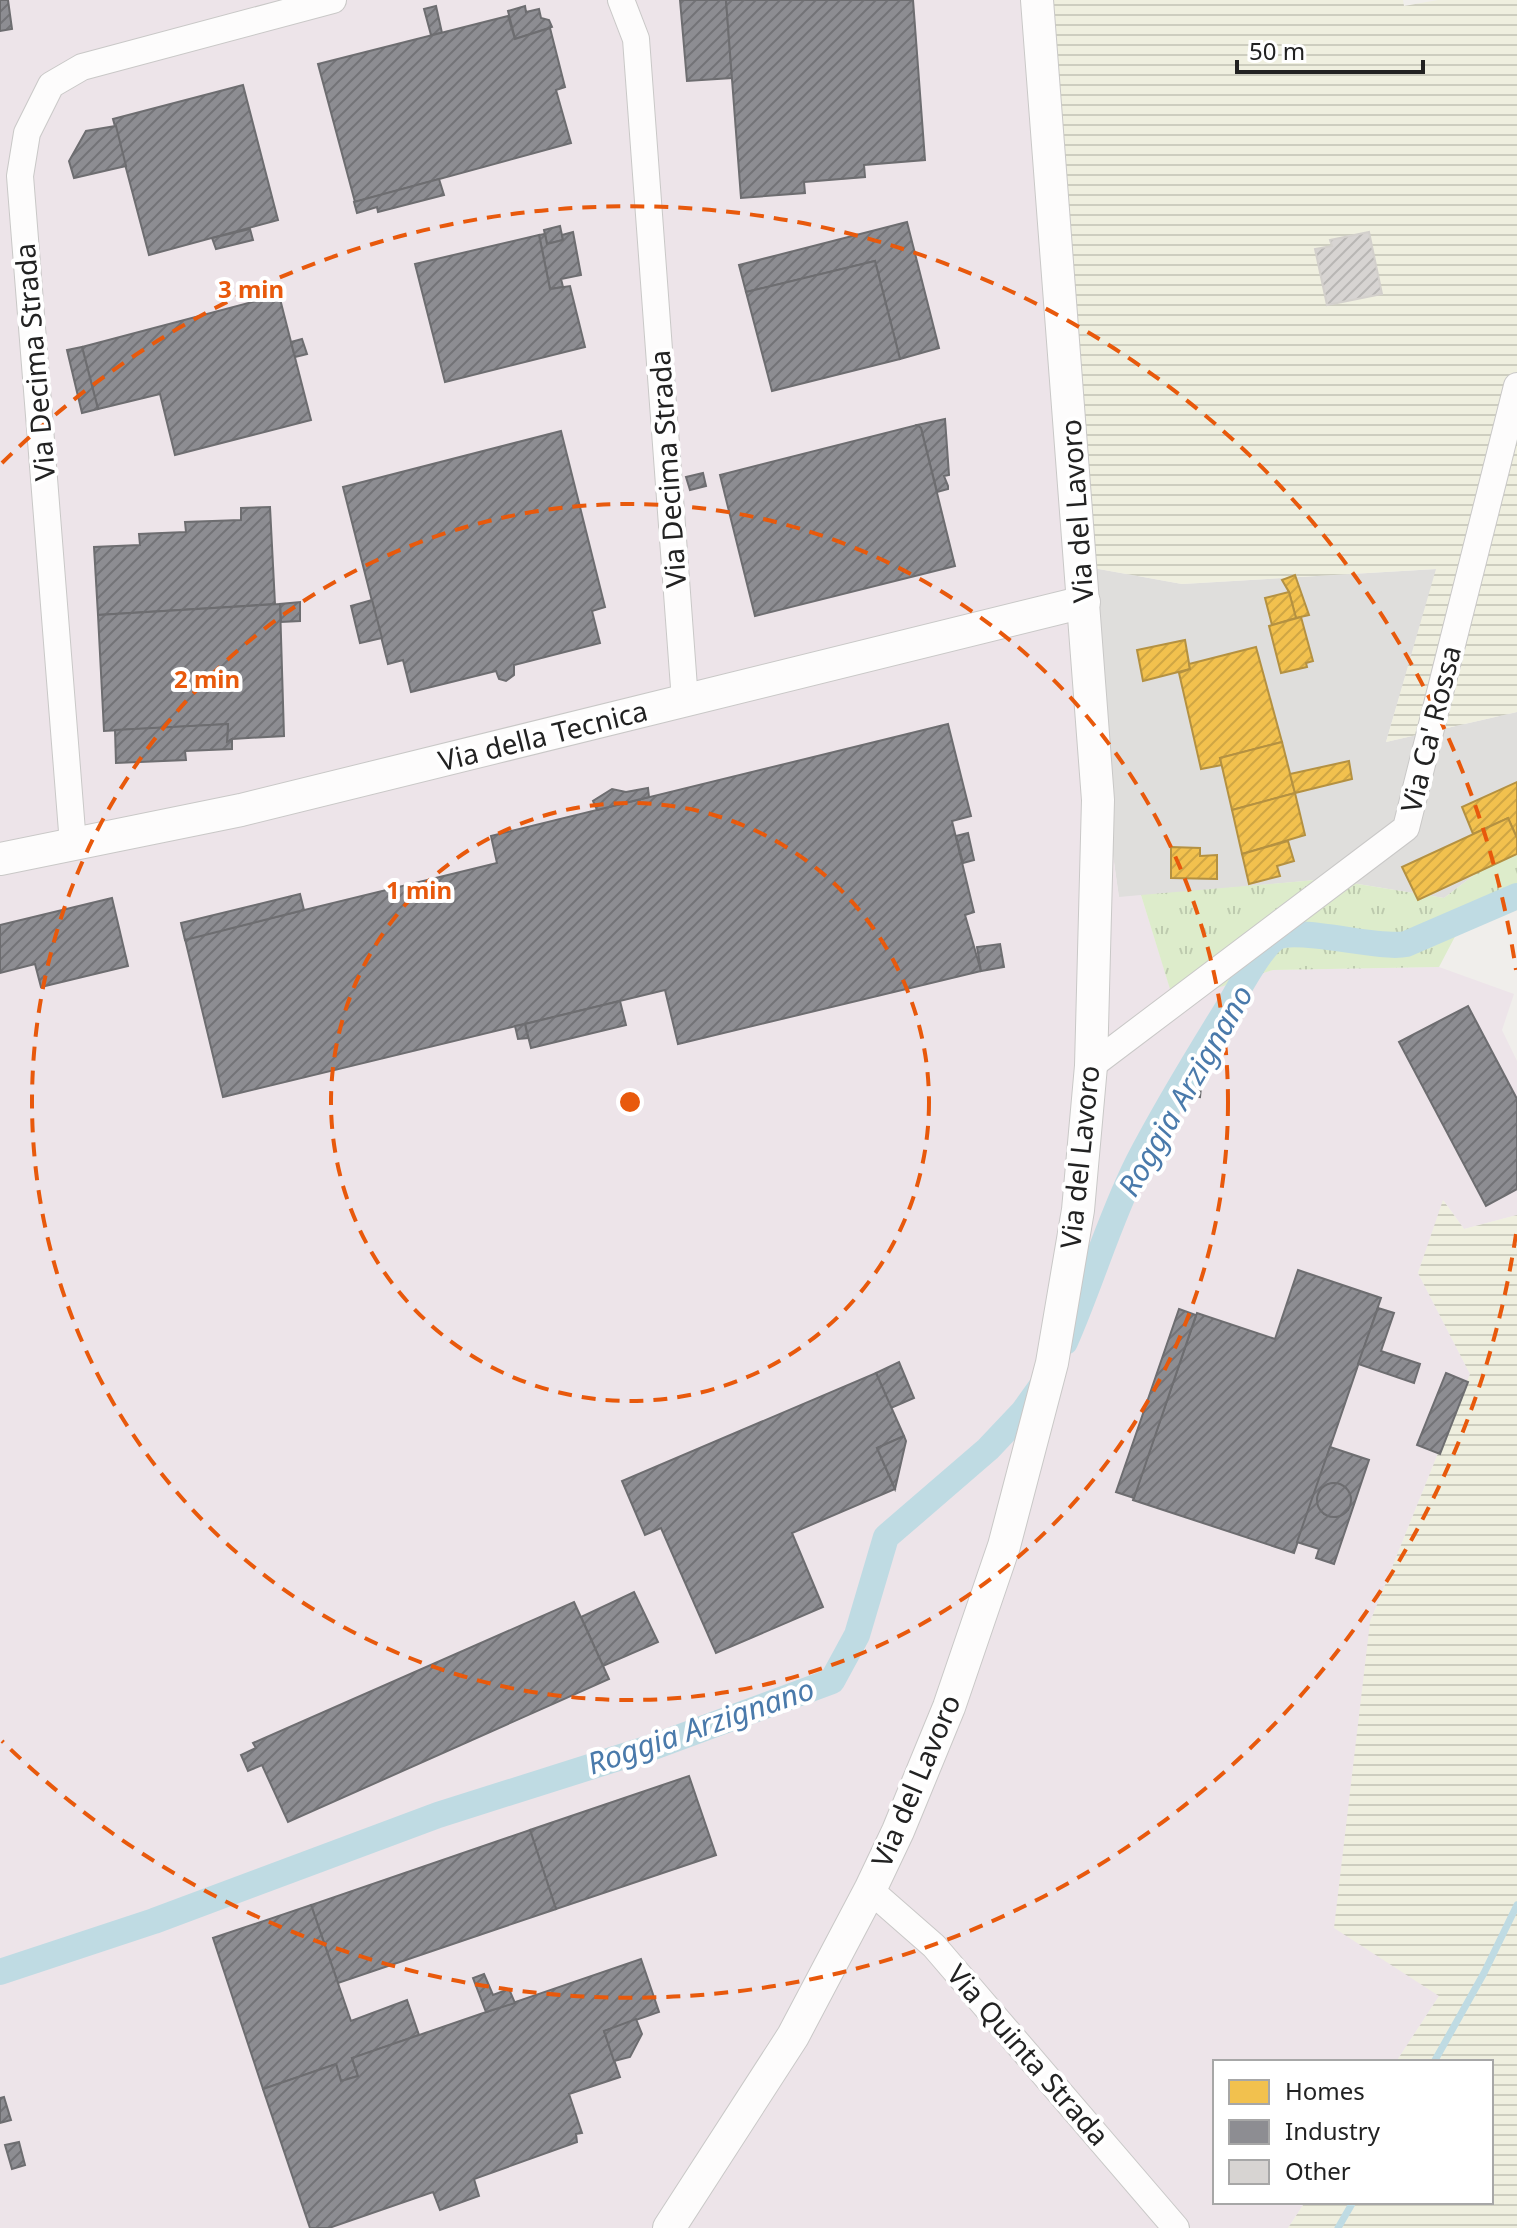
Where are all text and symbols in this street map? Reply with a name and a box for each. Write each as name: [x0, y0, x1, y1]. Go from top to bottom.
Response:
scale bar: [1237, 24, 1423, 74]
text: 50 m: [1249, 34, 1305, 67]
street label: Via Decima Strada: [5, 242, 63, 482]
text: 3 min: [218, 272, 284, 305]
street label: Via Decima Strada: [640, 349, 694, 589]
street label: Via del Lavoro: [1051, 418, 1101, 604]
street label: Via Ca' Rossa: [1391, 641, 1469, 816]
text: 2 min: [174, 662, 240, 695]
street label: Via della Tecnica: [434, 691, 651, 779]
text: 1 min: [386, 873, 452, 906]
water label: Roggia Arzignano: [1108, 977, 1262, 1203]
street label: Via del Lavoro: [1050, 1063, 1108, 1250]
centre of rings: [616, 1088, 644, 1116]
water label: Roggia Arzignano: [582, 1668, 819, 1784]
street label: Via del Lavoro: [862, 1688, 969, 1873]
street label: Via Quinta Strada: [939, 1955, 1118, 2153]
legend: [1213, 2060, 1493, 2204]
text: Homes: [1285, 2074, 1365, 2107]
text: Industry: [1285, 2114, 1381, 2147]
text: Other: [1285, 2154, 1351, 2187]

